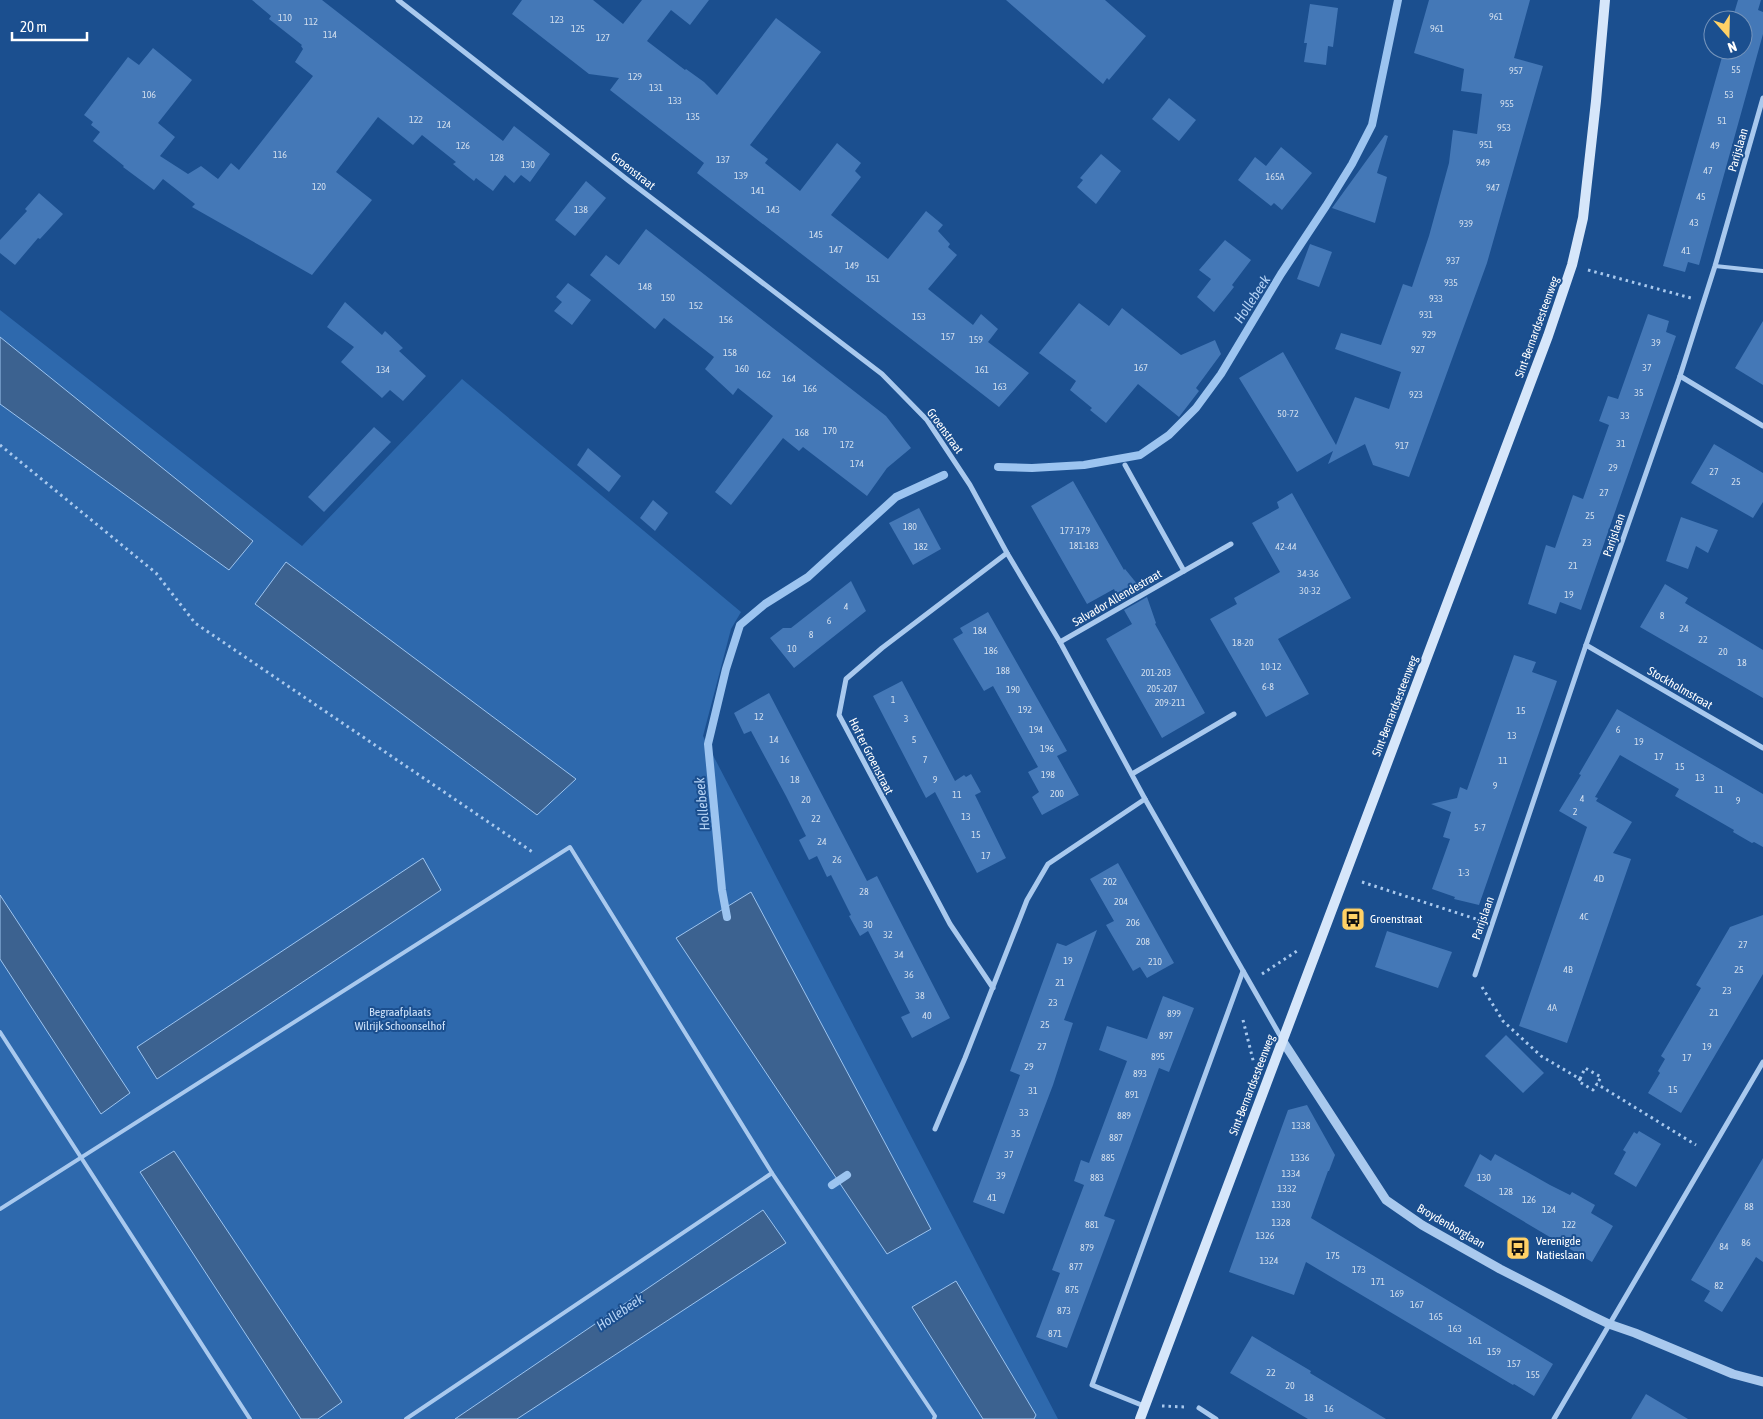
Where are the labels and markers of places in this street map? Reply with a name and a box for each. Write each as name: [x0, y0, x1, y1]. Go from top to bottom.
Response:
bus stop icon: Groenstraat: [1340, 906, 1366, 932]
place label: Groenstraat: [1370, 912, 1423, 926]
place label: Verenigde Natieslaan: [1536, 1234, 1585, 1262]
bus stop icon: Verenigde Natieslaan: [1505, 1235, 1531, 1261]

